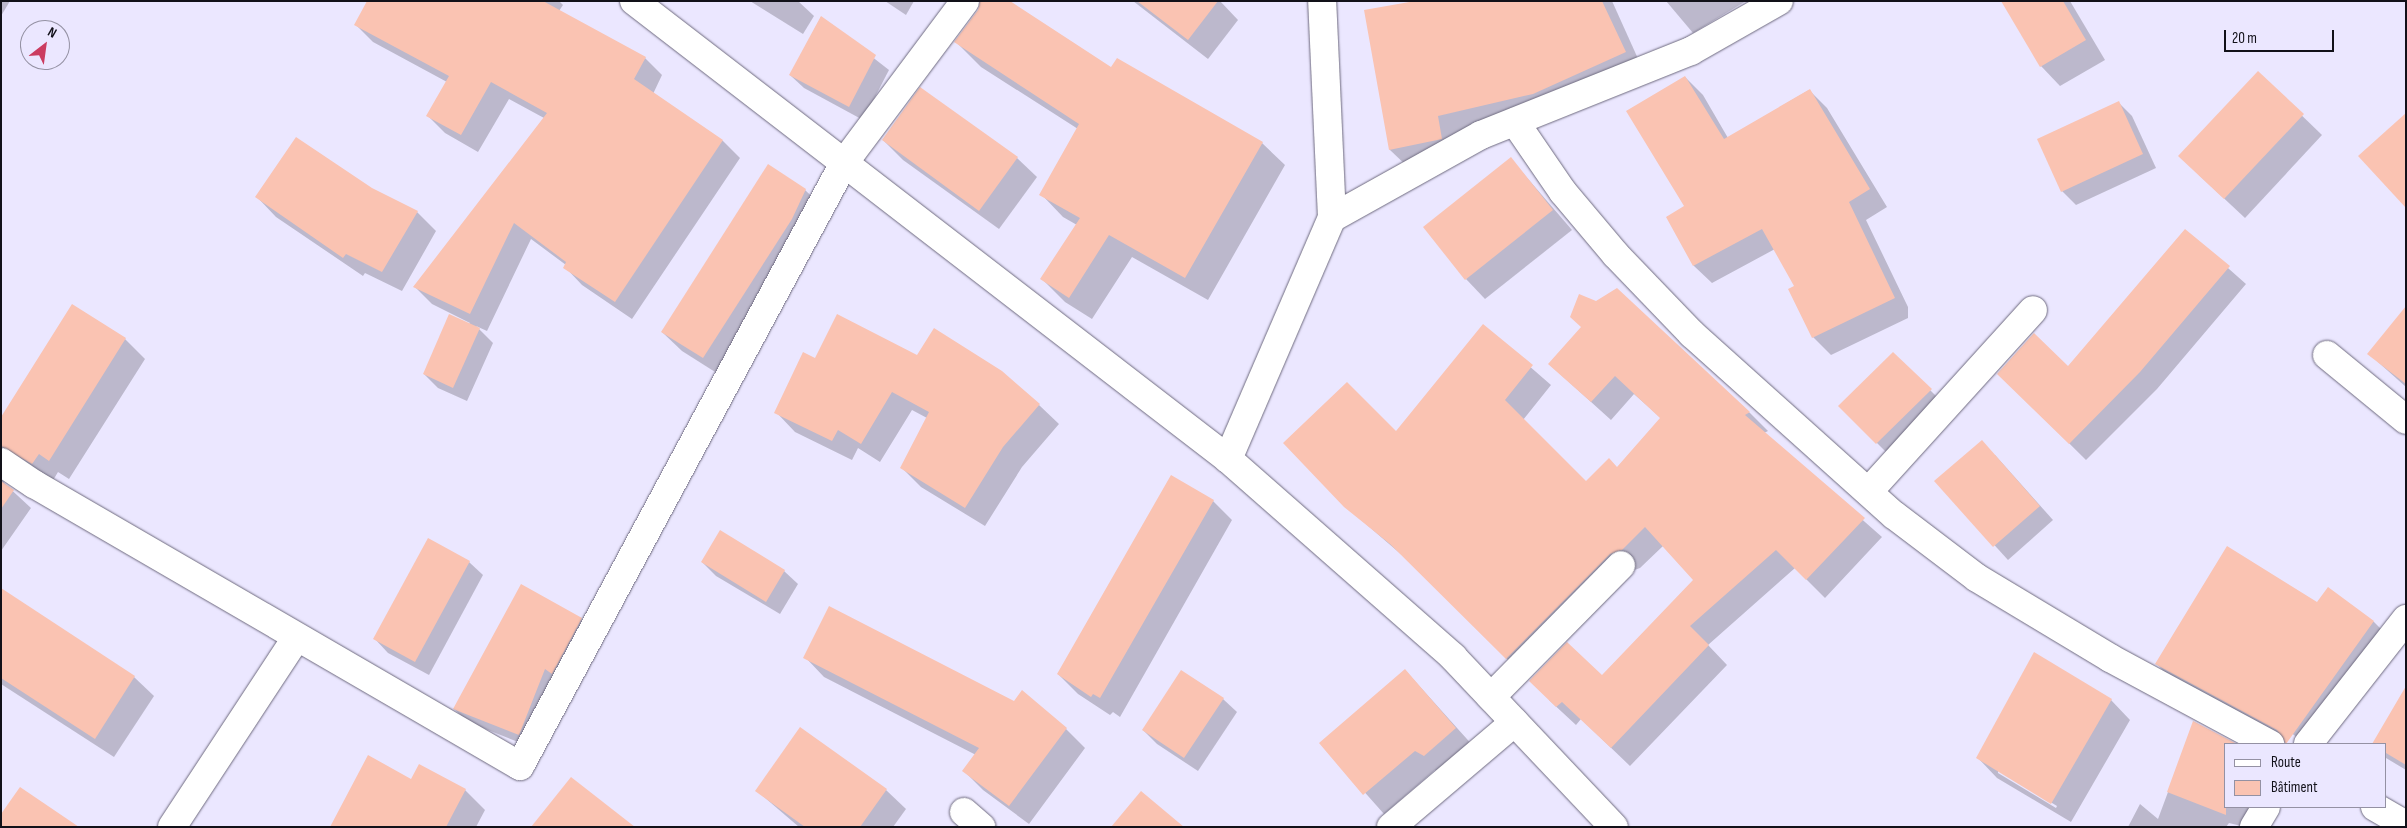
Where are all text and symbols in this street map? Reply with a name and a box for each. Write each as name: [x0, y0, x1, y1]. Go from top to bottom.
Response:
north arrow: [20, 20, 70, 70]
scale bar: [2227, 20, 2337, 52]
text: N: [45, 23, 60, 42]
text: 20 m: [2232, 29, 2257, 48]
legend: [2224, 743, 2387, 808]
text: Route: [2271, 753, 2301, 772]
text: Bâtiment: [2271, 778, 2318, 797]

